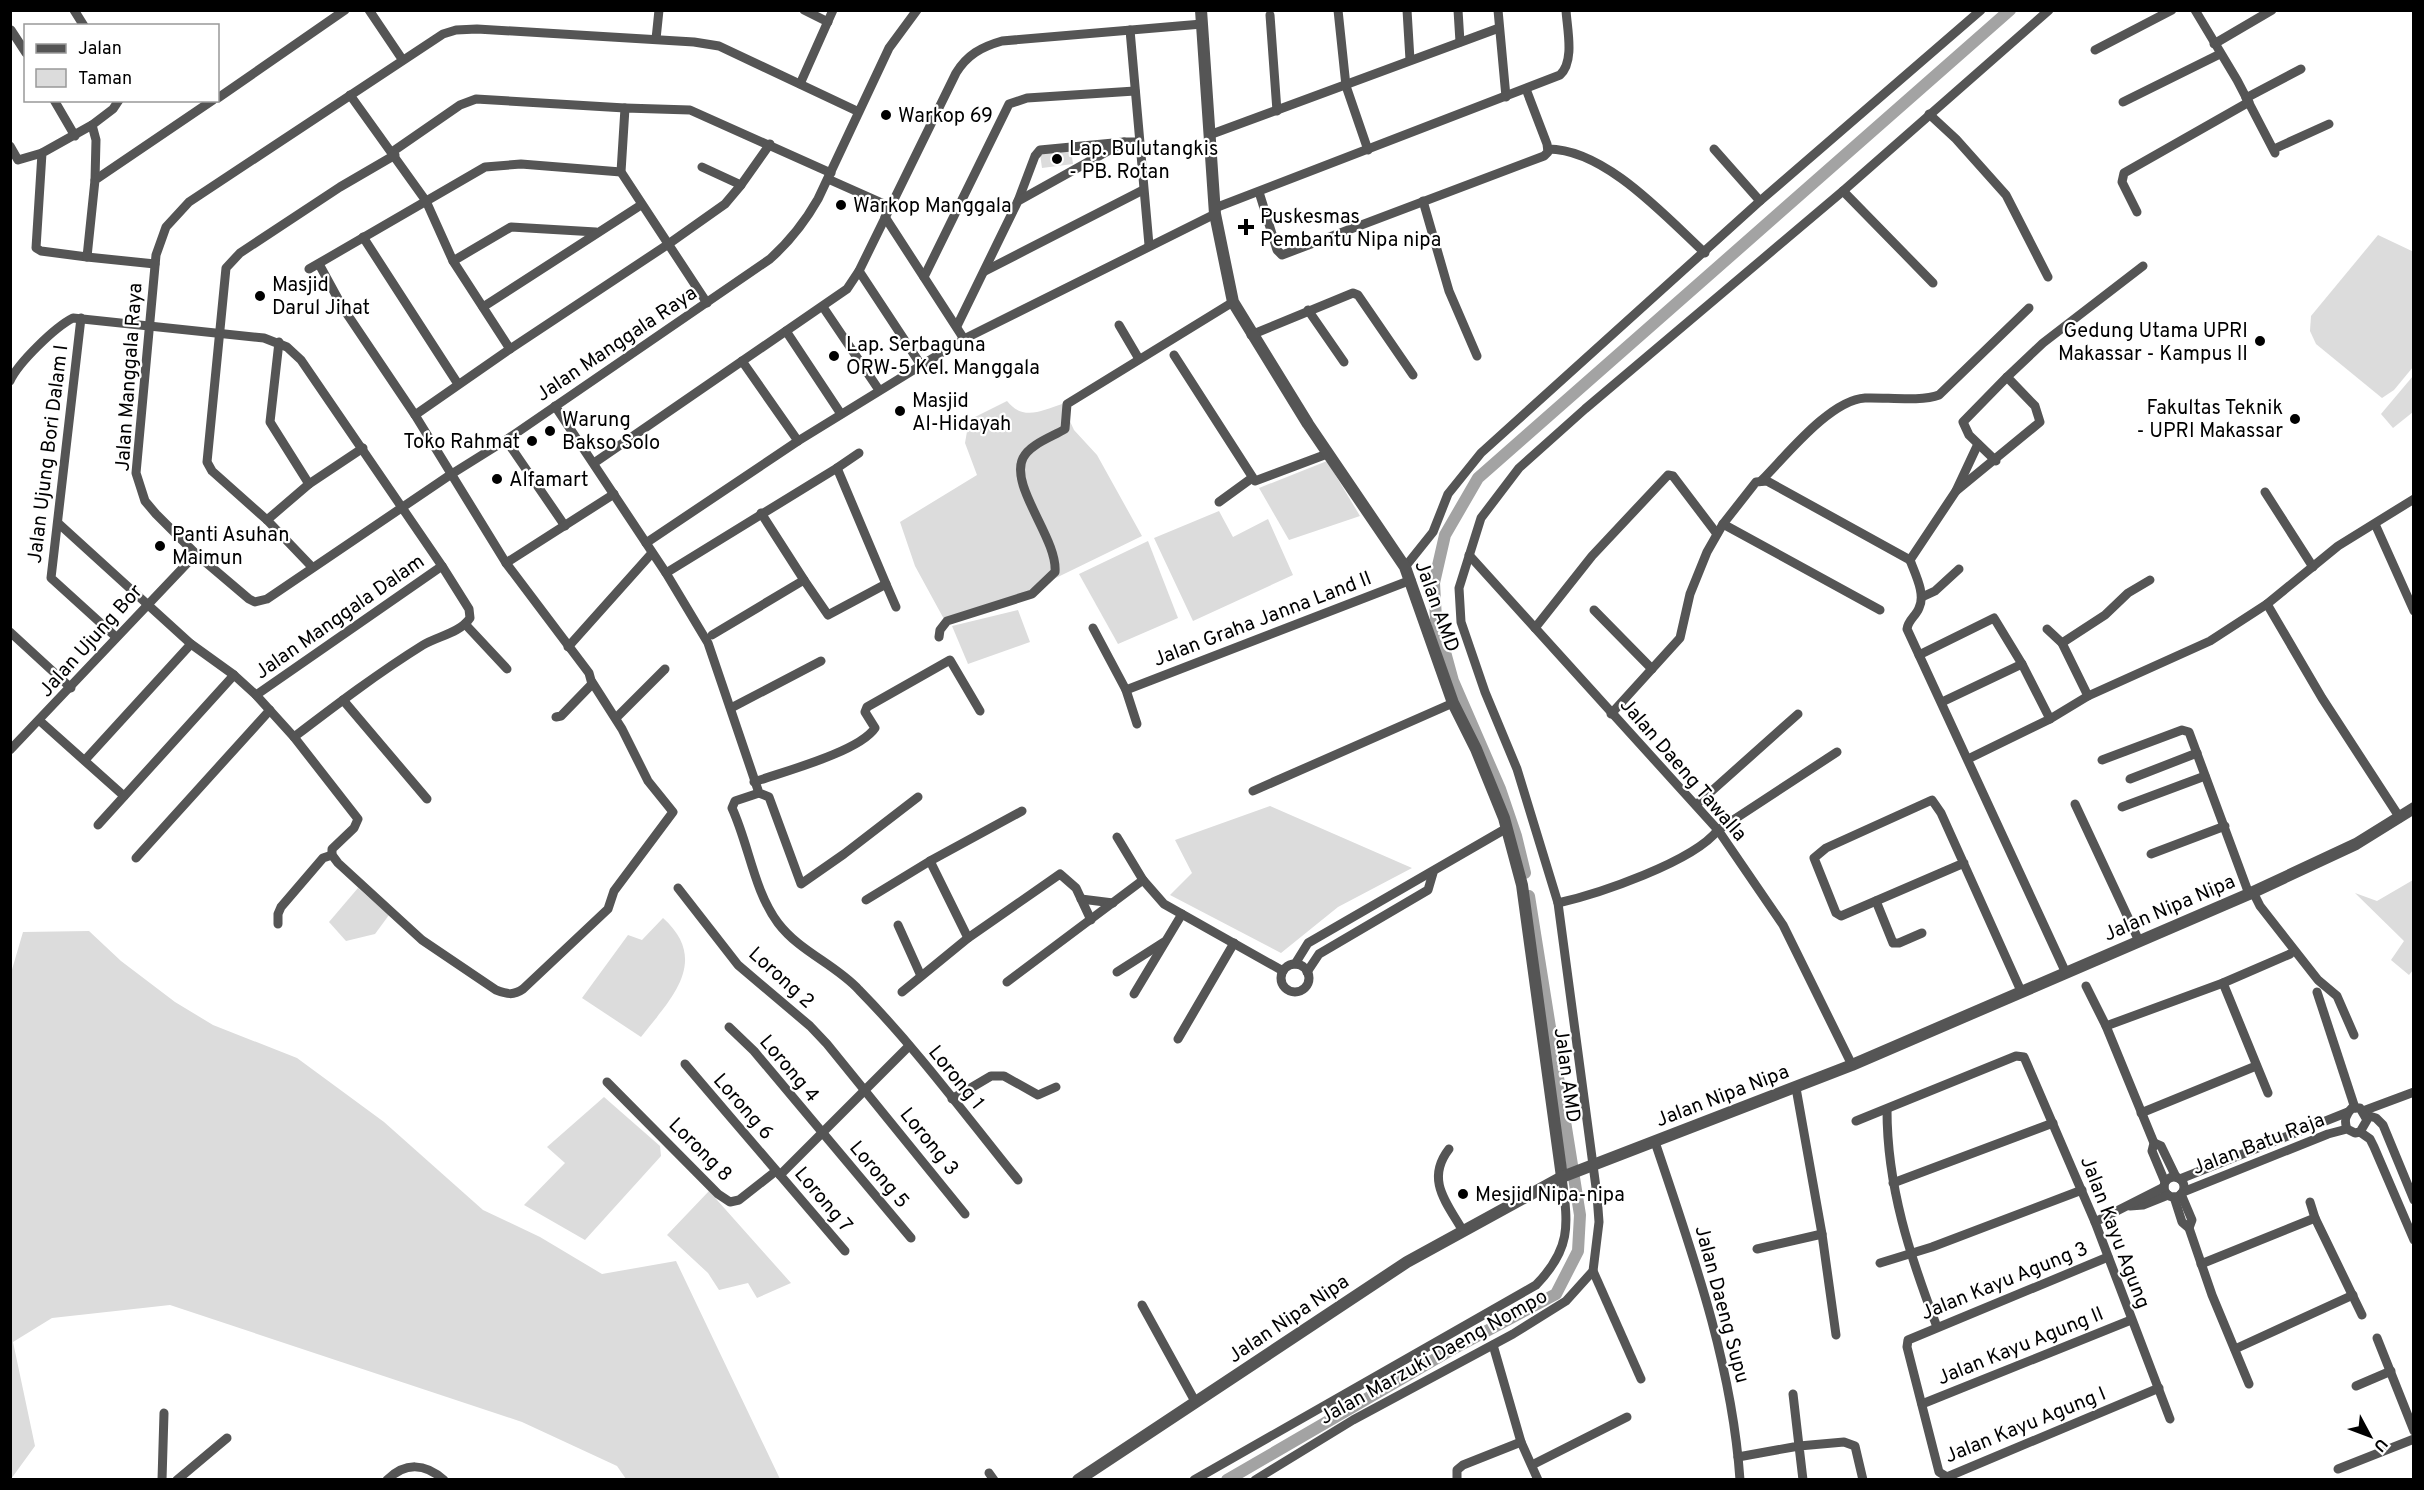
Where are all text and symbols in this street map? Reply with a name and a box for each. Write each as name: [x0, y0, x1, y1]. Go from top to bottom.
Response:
legend: [24, 24, 219, 102]
text: Jalan: [78, 38, 122, 61]
text: Taman: [78, 68, 132, 91]
place label: Warkop 69: [898, 104, 993, 130]
marker: Warkop 69: [879, 108, 893, 122]
place label: Lap. Bulutangkis - PB. Rotan: [1069, 137, 1218, 186]
marker: Lap. Bulutangkis - PB. Rotan: [1050, 152, 1064, 166]
place label: Warkop Manggala: [853, 194, 1012, 220]
marker: Warkop Manggala: [834, 198, 848, 212]
place label: Puskesmas Pembantu Nipa nipa: [1260, 205, 1441, 254]
marker: Puskesmas Pembantu Nipa nipa: [1237, 218, 1255, 236]
place label: Masjid Darul Jihat: [272, 273, 370, 322]
street label: Jalan Manggala Raya: [531, 281, 703, 408]
street label: Jalan Manggala Raya: [110, 282, 150, 472]
marker: Masjid Darul Jihat: [253, 289, 267, 303]
place label: Gedung Utama UPRI Makassar - Kampus II: [2058, 319, 2248, 368]
place label: Lap. Serbaguna ORW-5 Kel. Manggala: [846, 333, 1040, 382]
marker: Gedung Utama UPRI Makassar - Kampus II: [2253, 334, 2267, 348]
street label: Jalan Ujung Bori Dalam I: [23, 343, 75, 565]
marker: Lap. Serbaguna ORW-5 Kel. Manggala: [827, 349, 841, 363]
place label: Masjid Al-Hidayah: [912, 389, 1011, 438]
place label: Fakultas Teknik - UPRI Makassar: [2137, 396, 2283, 445]
marker: Masjid Al-Hidayah: [893, 404, 907, 418]
place label: Warung Bakso Solo: [562, 408, 660, 457]
marker: Fakultas Teknik - UPRI Makassar: [2288, 412, 2302, 426]
marker: Warung Bakso Solo: [543, 424, 557, 438]
place label: Toko Rahmat: [403, 430, 520, 456]
marker: Toko Rahmat: [525, 434, 539, 448]
place label: Alfamart: [509, 468, 589, 494]
marker: Alfamart: [490, 472, 504, 486]
place label: Panti Asuhan Maimun: [172, 523, 289, 572]
marker: Panti Asuhan Maimun: [153, 539, 167, 553]
street label: Jalan Manggala Dalam: [250, 549, 430, 686]
street label: Jalan AMD: [1408, 557, 1465, 656]
street label: Jalan Graha Janna Land II: [1150, 566, 1376, 674]
street label: Jalan Ujung Bor: [34, 579, 149, 703]
street label: Jalan Daeng Tawalla: [1613, 693, 1752, 847]
street label: Jalan Nipa Nipa: [2100, 869, 2240, 948]
street label: Lorong 2: [742, 942, 819, 1015]
street label: Jalan AMD: [1547, 1026, 1586, 1124]
street label: Lorong 4: [753, 1030, 824, 1108]
street label: Lorong 1: [922, 1041, 989, 1116]
street label: Jalan Nipa Nipa: [1652, 1059, 1793, 1134]
street label: Lorong 6: [706, 1069, 779, 1146]
street label: Lorong 3: [893, 1103, 964, 1182]
street label: Jalan Batu Raja: [2189, 1108, 2329, 1182]
street label: Lorong 8: [662, 1113, 737, 1188]
street label: Lorong 5: [843, 1136, 914, 1214]
street label: Jalan Kayu Agung: [2073, 1153, 2155, 1313]
street label: Lorong 7: [788, 1162, 857, 1238]
place label: Mesjid Nipa-nipa: [1475, 1183, 1625, 1209]
marker: Mesjid Nipa-nipa: [1456, 1187, 1470, 1201]
street label: Jalan Daeng Supu: [1688, 1223, 1755, 1386]
street label: Jalan Kayu Agung 3: [1917, 1236, 2092, 1327]
street label: Jalan Nipa Nipa: [1223, 1270, 1355, 1370]
street label: Jalan Marzuki Daeng Nompo: [1315, 1284, 1553, 1431]
street label: Jalan Kayu Agung II: [1934, 1302, 2108, 1392]
street label: Jalan Kayu Agung I: [1941, 1382, 2110, 1470]
north arrow: [2340, 1406, 2400, 1466]
text: U: [2369, 1434, 2391, 1455]

